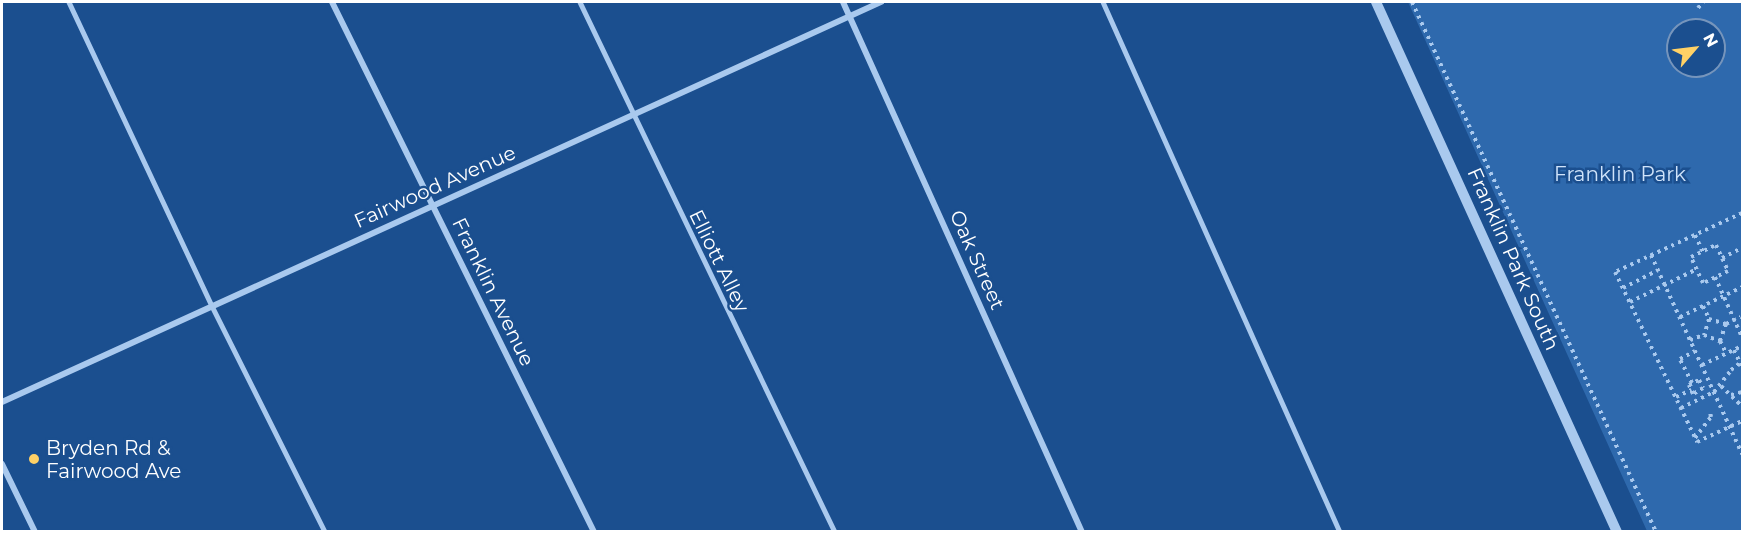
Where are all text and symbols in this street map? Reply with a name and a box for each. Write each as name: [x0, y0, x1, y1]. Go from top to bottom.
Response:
north arrow: [1666, 18, 1726, 78]
text: N: [1699, 30, 1722, 50]
street label: Fairwood Avenue: [350, 141, 520, 233]
park label: Franklin Park: [1554, 162, 1686, 186]
street label: Franklin Park South: [1462, 164, 1564, 354]
street label: Elliott Alley: [684, 206, 754, 316]
street label: Oak Street: [944, 207, 1010, 313]
street label: Franklin Avenue: [447, 214, 539, 370]
place label: Bryden Rd & Fairwood Ave: [46, 436, 181, 483]
marker: Bryden Rd & Fairwood Ave: [27, 452, 41, 466]

